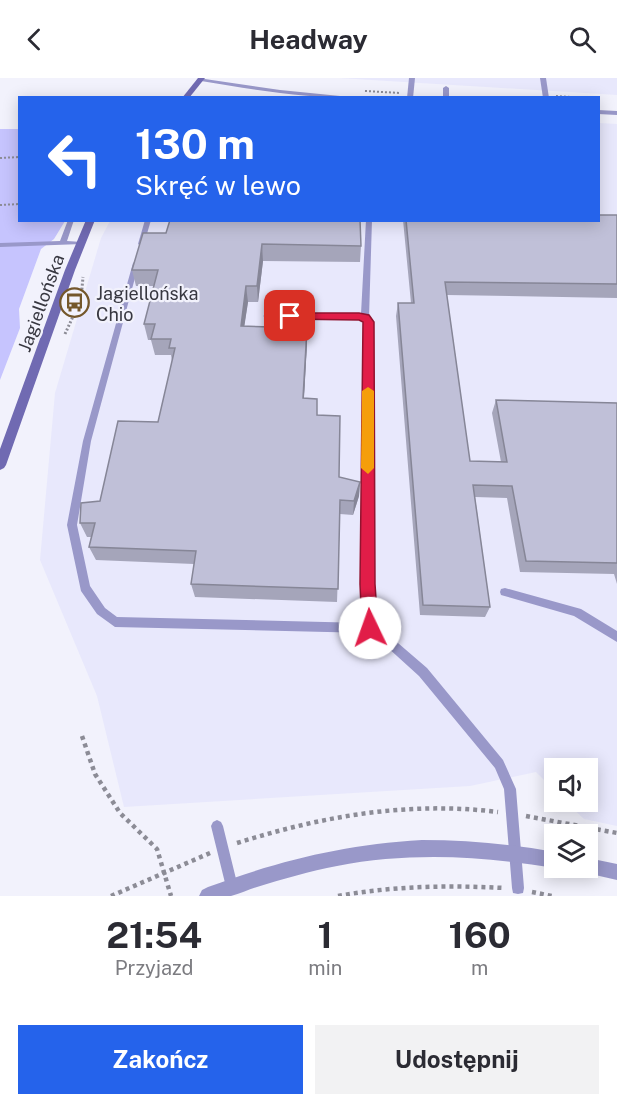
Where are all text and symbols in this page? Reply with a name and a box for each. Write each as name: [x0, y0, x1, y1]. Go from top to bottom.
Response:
icon: back: [18, 23, 51, 56]
text: Headway: [249, 23, 368, 55]
icon: search: [566, 23, 599, 56]
text: 130 m: [135, 119, 255, 168]
icon: left: [36, 120, 114, 198]
text: Skręć w lewo: [135, 169, 301, 201]
street label: Jagiellońska: [14, 251, 68, 355]
place label: Jagiellońska Chio: [96, 283, 198, 325]
bus stop icon: Jagiellońska Chio: [59, 287, 91, 319]
pin: [264, 290, 315, 341]
icon: arrive: [273, 299, 306, 332]
position arrow: [338, 596, 402, 660]
map controls: [544, 758, 598, 878]
button: sound: [544, 758, 598, 812]
button: layers: [544, 824, 598, 878]
text: 21:54: [106, 914, 202, 956]
text: 1: [318, 914, 333, 956]
text: 160: [448, 914, 511, 956]
text: Przyjazd: [115, 956, 193, 980]
text: min: [308, 956, 342, 980]
text: m: [471, 956, 488, 980]
button: Zakończ: [18, 1025, 303, 1094]
button: Udostępnij: [315, 1025, 599, 1094]

